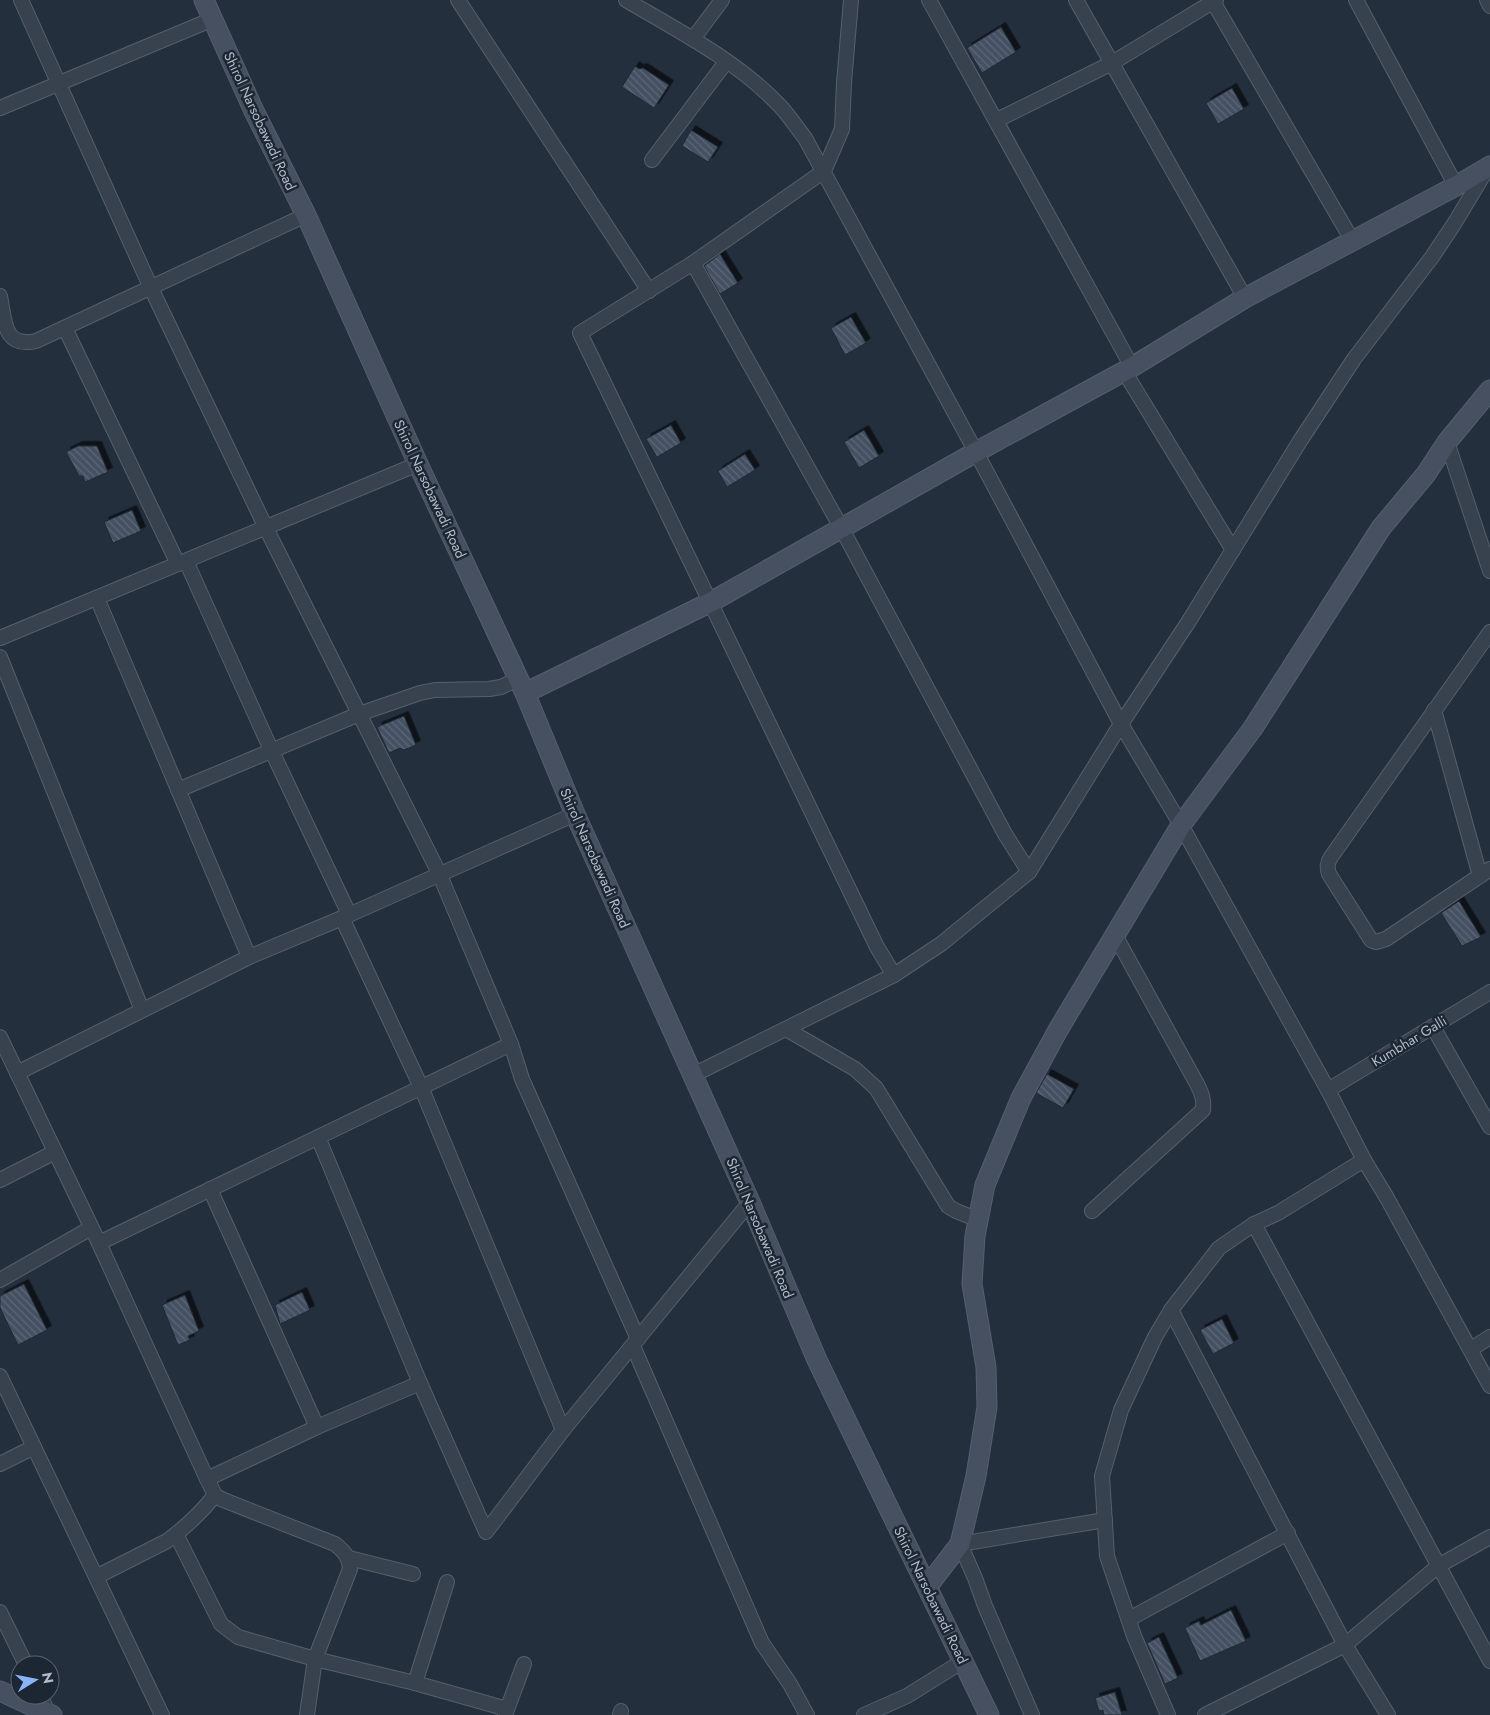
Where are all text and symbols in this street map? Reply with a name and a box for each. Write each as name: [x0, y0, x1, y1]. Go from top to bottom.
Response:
street label: Shirol Narsobawadi Road: [219, 48, 301, 194]
street label: Shirol Narsobawadi Road: [389, 416, 471, 562]
street label: Shirol Narsobawadi Road: [555, 785, 635, 931]
street label: Kumbhar Galli: [1368, 1011, 1450, 1071]
street label: Shirol Narsobawadi Road: [721, 1155, 799, 1301]
street label: Shirol Narsobawadi Road: [889, 1523, 973, 1667]
north arrow: [10, 1655, 60, 1705]
text: N: [37, 1671, 59, 1685]

